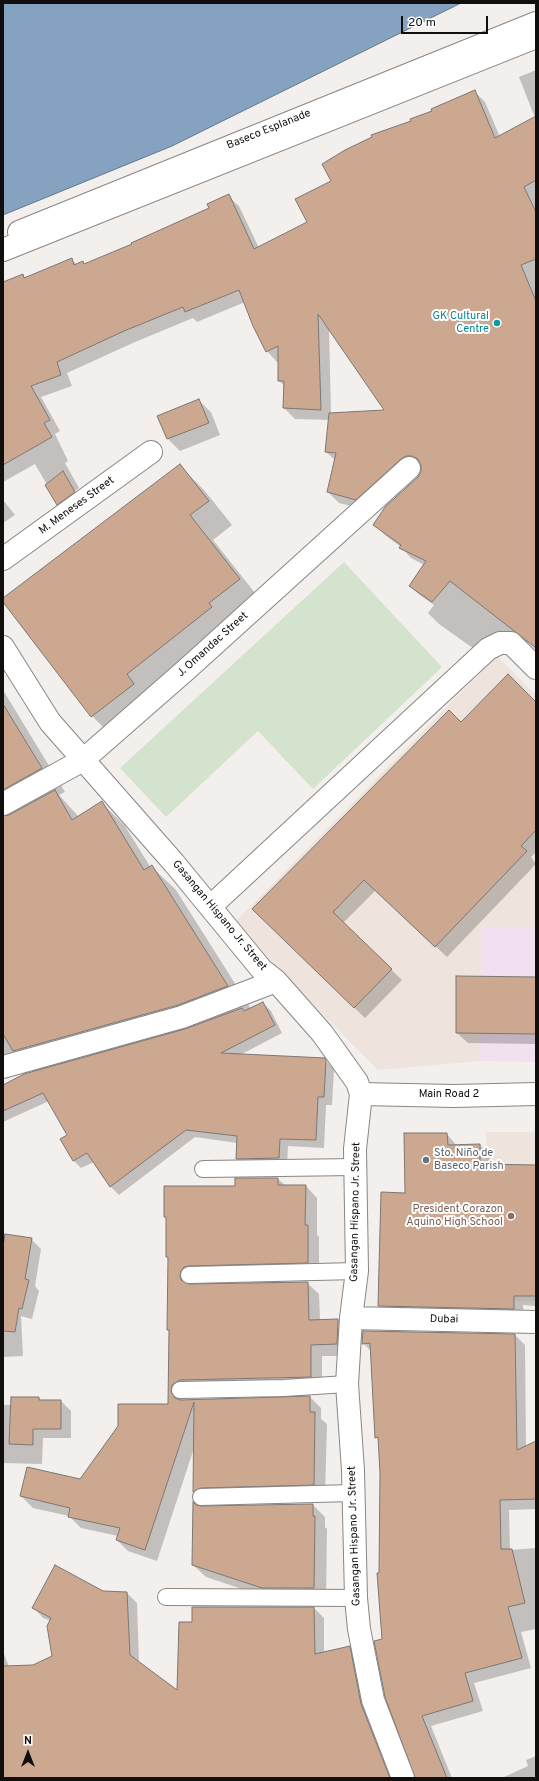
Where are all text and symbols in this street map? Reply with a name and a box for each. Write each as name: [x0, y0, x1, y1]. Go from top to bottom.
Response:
scale bar: [403, 8, 490, 34]
text: 20 m: [408, 15, 436, 31]
street label: Baseco Esplanade: [225, 107, 313, 153]
place label: GK Cultural Centre: [433, 310, 489, 336]
marker: GK Cultural Centre: [492, 318, 502, 328]
street label: M. Meneses Street: [37, 474, 117, 538]
street label: J. Omandac Street: [175, 610, 251, 680]
street label: Gasangan Hispano Jr. Street: [169, 858, 269, 974]
street label: Main Road 2: [419, 1088, 479, 1102]
street label: Gasangan Hispano Jr. Street: [348, 1142, 364, 1282]
place label: Sto. Niño de Baseco Parish: [434, 1147, 504, 1173]
marker: Sto. Niño de Baseco Parish: [421, 1155, 431, 1165]
place label: President Corazon Aquino High School: [406, 1203, 503, 1229]
marker: President Corazon Aquino High School: [506, 1211, 516, 1221]
street label: Dubai: [430, 1313, 458, 1327]
street label: Gasangan Hispano Jr. Street: [346, 1466, 364, 1606]
north arrow: [8, 1733, 48, 1773]
text: N: [24, 1734, 32, 1748]

